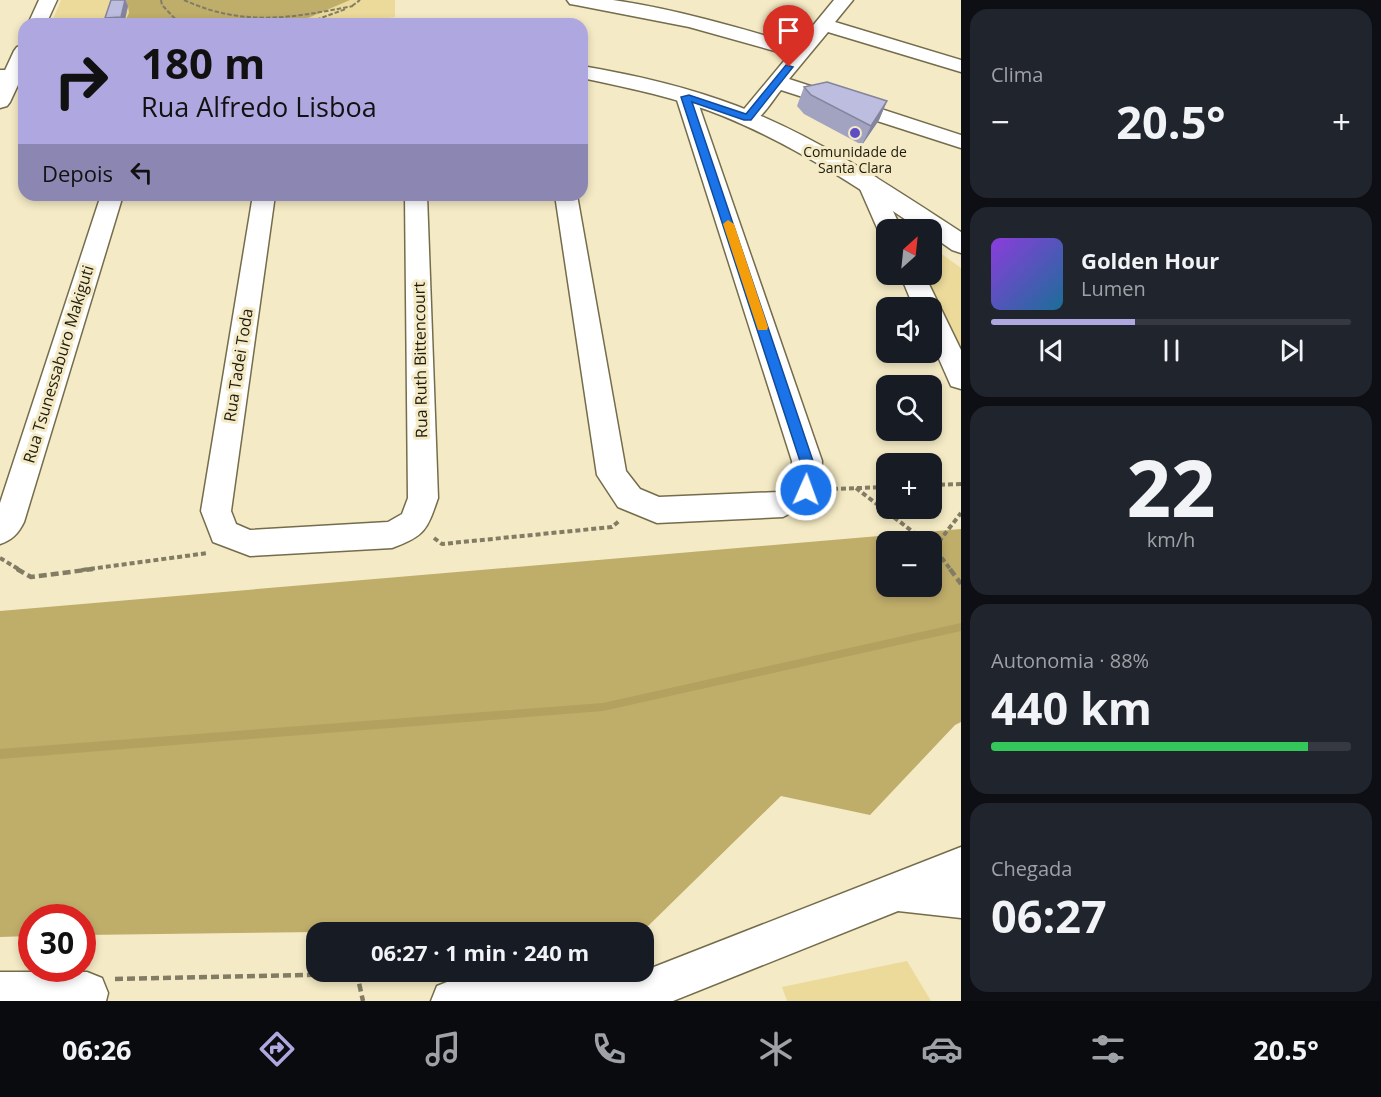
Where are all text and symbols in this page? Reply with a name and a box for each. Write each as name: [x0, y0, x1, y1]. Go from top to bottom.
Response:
pin: [763, 5, 814, 67]
icon: arrive: [772, 14, 805, 47]
text: 180 m: [141, 34, 265, 91]
icon: right: [42, 42, 120, 120]
text: Clima: [991, 61, 1043, 88]
text: Rua Alfredo Lisboa: [141, 88, 377, 125]
text: 20.5°: [1116, 91, 1226, 152]
text: −: [991, 99, 1010, 144]
text: +: [1332, 99, 1351, 144]
marker: Comunidade de Santa Clara: [848, 126, 862, 140]
place label: Comunidade de Santa Clara: [803, 142, 907, 177]
icon: left: [125, 156, 158, 189]
text: Depois: [42, 158, 113, 188]
north arrow: [876, 219, 942, 285]
map controls: [876, 219, 942, 597]
text: Golden Hour: [1081, 245, 1219, 275]
street label: Rua Tsunessaburo Makiguti: [17, 262, 99, 466]
text: Lumen: [1081, 275, 1146, 302]
street label: Rua Ruth Bittencourt: [408, 282, 432, 438]
button: sound: [876, 297, 942, 363]
street label: Rua Tadei Toda: [218, 307, 258, 423]
icon: previous: [1035, 334, 1068, 367]
icon: pause: [1155, 334, 1188, 367]
icon: next: [1275, 334, 1308, 367]
button: search: [876, 375, 942, 441]
text: 22: [1126, 434, 1216, 540]
button: +: [876, 453, 942, 519]
position arrow: [774, 458, 838, 522]
text: km/h: [1147, 526, 1195, 553]
button: −: [876, 531, 942, 597]
text: Autonomia · 88%: [991, 647, 1149, 674]
text: 440 km: [991, 677, 1152, 738]
text: Chegada: [991, 855, 1072, 882]
text: 06:27: [991, 885, 1107, 946]
speed limit sign: 30: [18, 904, 96, 982]
text: 06:27 · 1 min · 240 m: [371, 937, 589, 967]
icon: directions: [256, 1028, 298, 1070]
icon: music: [422, 1028, 464, 1070]
icon: phone: [588, 1028, 630, 1070]
icon: climate: [755, 1028, 797, 1070]
icon: car: [921, 1028, 963, 1070]
icon: filters: [1087, 1028, 1129, 1070]
text: 06:26: [62, 1031, 132, 1068]
text: 20.5°: [1253, 1031, 1319, 1068]

